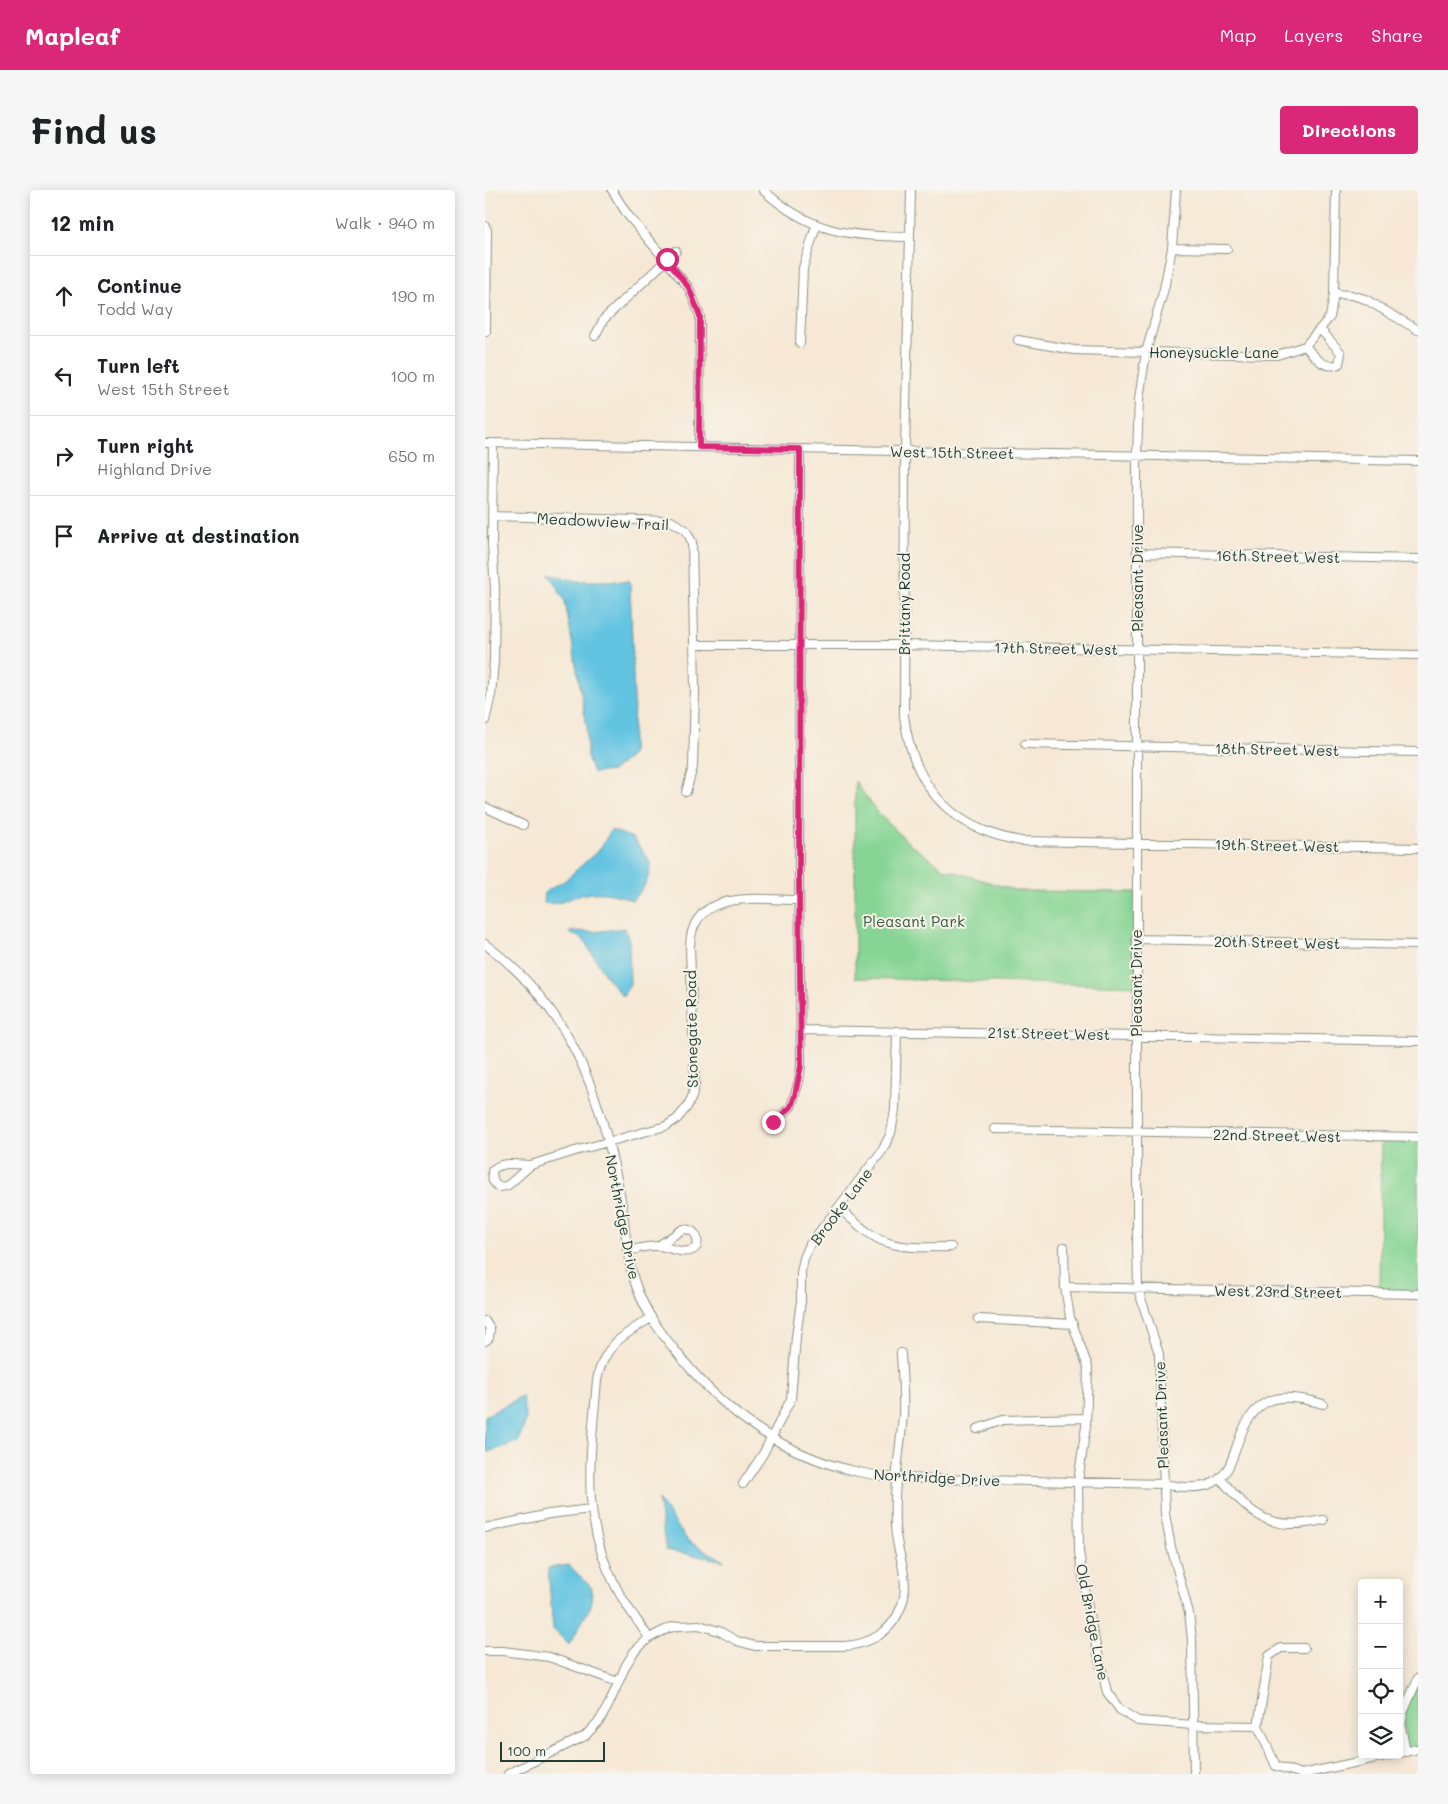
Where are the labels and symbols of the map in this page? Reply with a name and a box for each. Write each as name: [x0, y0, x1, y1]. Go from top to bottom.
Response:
route start: [656, 248, 679, 271]
street label: Honeysuckle Lane: [1149, 342, 1279, 362]
street label: West 15th Street: [890, 441, 1014, 463]
street label: Meadowview Trail: [536, 508, 670, 534]
street label: Pleasant Drive: [1127, 524, 1147, 632]
street label: 16th Street West: [1216, 545, 1340, 567]
street label: Brittany Road: [894, 553, 914, 655]
street label: 17th Street West: [994, 637, 1118, 659]
street label: 18th Street West: [1215, 738, 1339, 760]
street label: 19th Street West: [1215, 834, 1339, 856]
park label: Pleasant Park: [863, 911, 965, 931]
street label: Pleasant Drive: [1126, 929, 1146, 1037]
street label: 20th Street West: [1214, 931, 1340, 953]
street label: Stonegate Road: [680, 970, 702, 1088]
street label: 21st Street West: [988, 1022, 1110, 1044]
route end: [762, 1111, 785, 1134]
street label: 22nd Street West: [1213, 1124, 1341, 1146]
street label: Northridge Drive: [601, 1153, 645, 1281]
street label: Brooke Lane: [805, 1163, 877, 1249]
street label: West 23rd Street: [1214, 1280, 1342, 1302]
street label: Pleasant Drive: [1149, 1361, 1173, 1469]
street label: Northridge Drive: [873, 1464, 1001, 1490]
street label: Old Bridge Lane: [1072, 1562, 1114, 1682]
scale bar: [500, 1739, 605, 1762]

